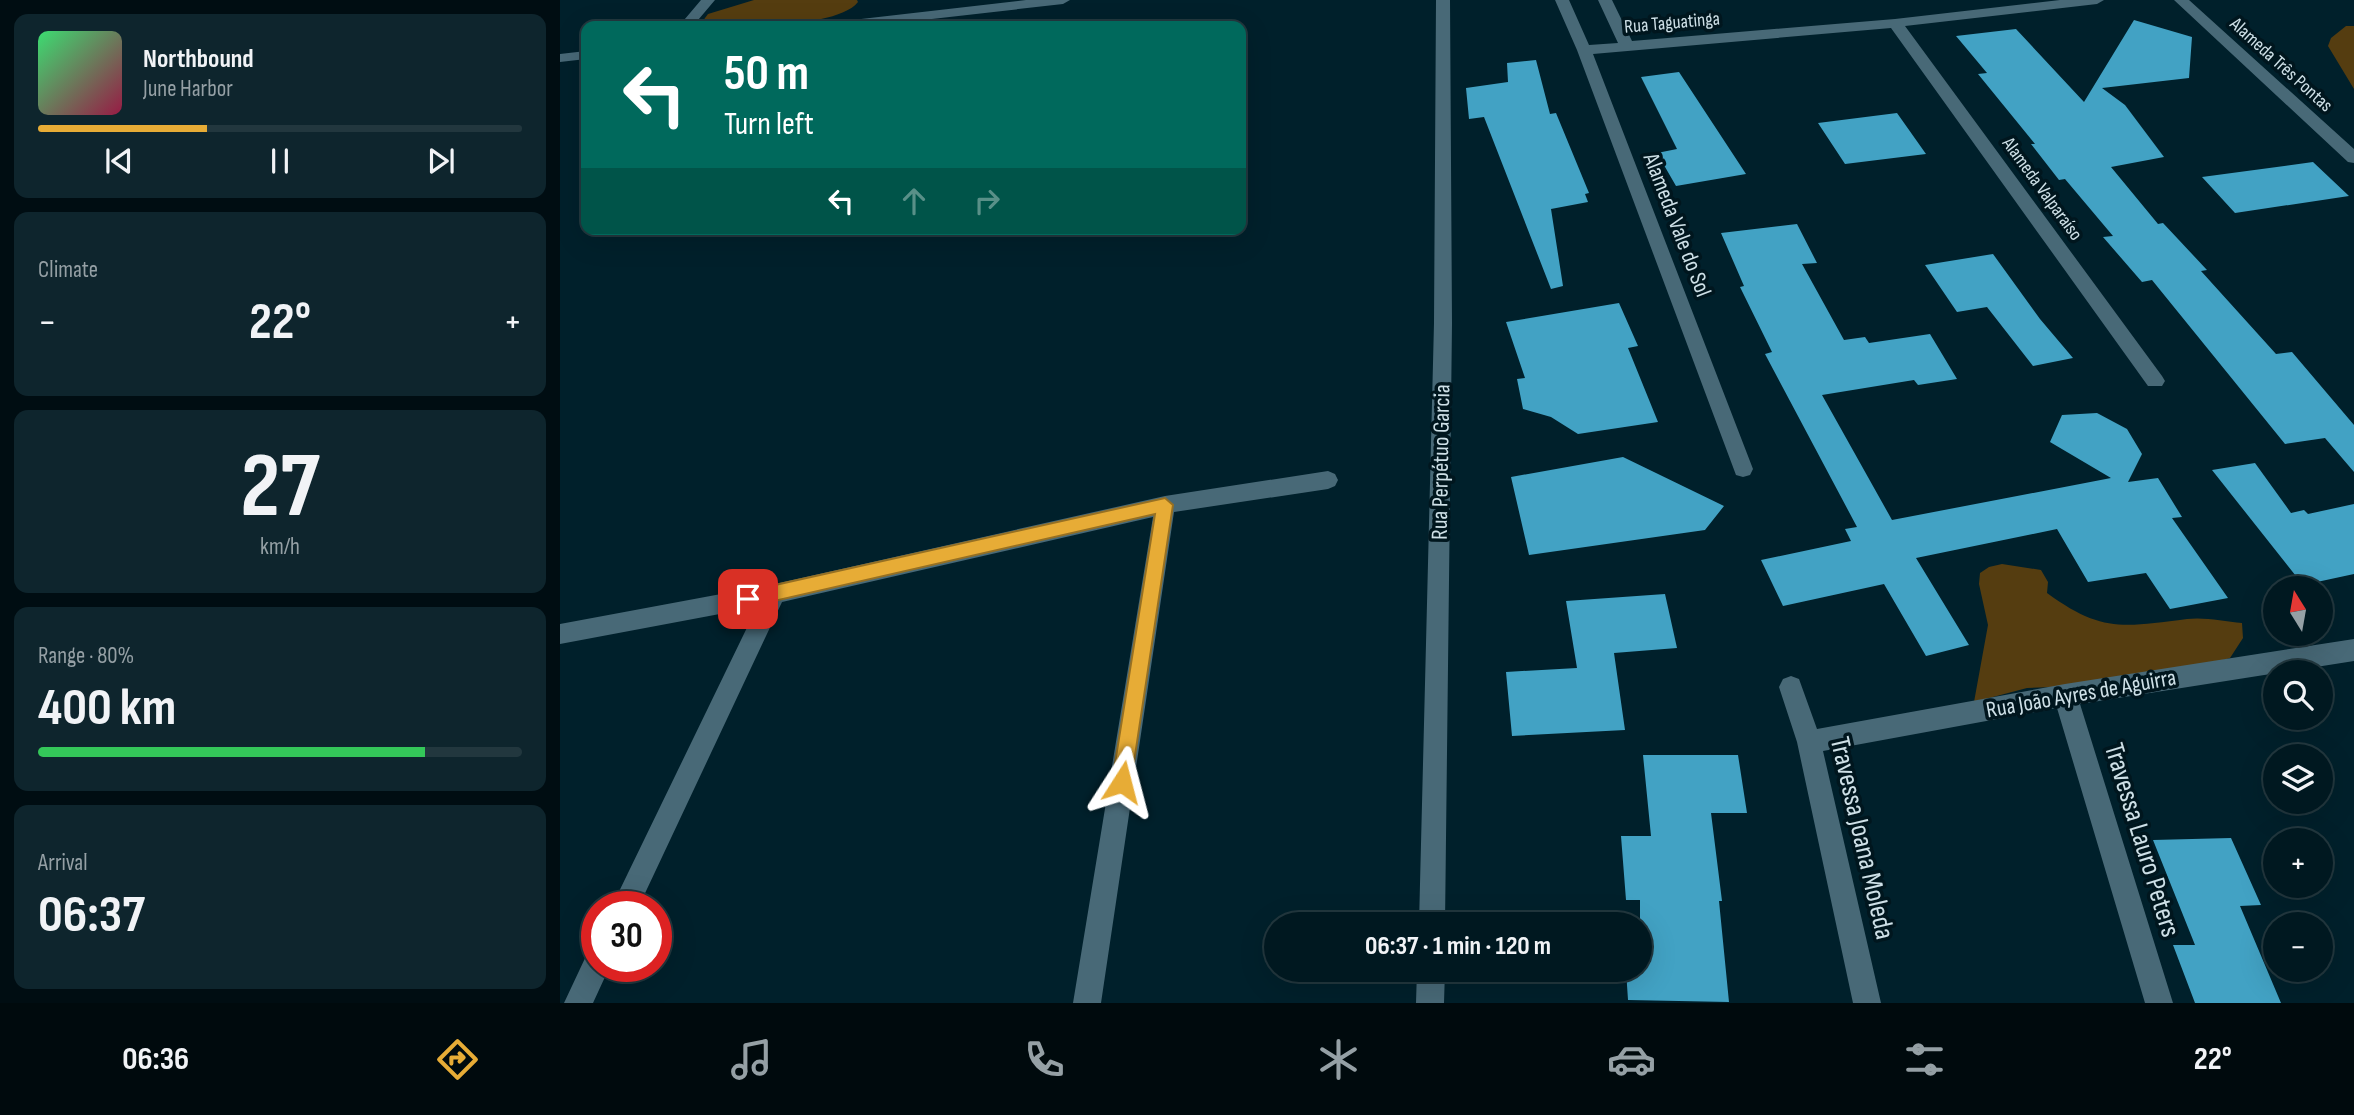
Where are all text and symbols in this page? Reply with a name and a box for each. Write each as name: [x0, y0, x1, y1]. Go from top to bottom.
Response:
street label: Rua Taguatinga: [1623, 7, 1721, 39]
street label: Alameda Três Pontas: [2224, 12, 2337, 117]
text: Northbound: [143, 44, 254, 75]
text: 50 m: [724, 45, 809, 104]
icon: left: [609, 49, 700, 140]
text: June Harbor: [143, 75, 233, 103]
text: Turn left: [724, 105, 814, 144]
street label: Alameda Valparaíso: [1996, 132, 2087, 245]
icon: previous: [100, 142, 138, 180]
icon: pause: [261, 142, 299, 180]
icon: next: [422, 142, 460, 180]
street label: Alameda Vale do Sol: [1636, 148, 1717, 301]
icon: left: [822, 182, 860, 220]
icon: ahead: [895, 182, 933, 220]
icon: right: [968, 182, 1006, 220]
text: Climate: [38, 256, 98, 284]
text: 22°: [249, 291, 311, 354]
text: −: [38, 300, 57, 345]
text: +: [503, 300, 522, 345]
street label: Rua Perpétuo Garcia: [1426, 384, 1456, 540]
text: 27: [240, 433, 320, 542]
text: km/h: [260, 533, 300, 561]
pin: [718, 569, 778, 629]
north arrow: [2263, 576, 2333, 646]
map controls: [2263, 576, 2333, 982]
icon: arrive: [729, 580, 767, 618]
text: Range · 80%: [38, 642, 134, 670]
button: search: [2263, 660, 2333, 730]
street label: Rua João Ayres de Aguirra: [1984, 664, 2178, 724]
text: 400 km: [38, 677, 176, 740]
street label: Travessa Joana Moleda: [1823, 734, 1901, 942]
street label: Travessa Lauro Peters: [2097, 739, 2187, 941]
button: layers: [2263, 744, 2333, 814]
position arrow: [1085, 745, 1159, 819]
button: +: [2263, 828, 2333, 898]
text: Arrival: [38, 849, 87, 877]
text: 06:37: [38, 884, 145, 947]
speed limit sign: 30: [581, 891, 672, 982]
button: −: [2263, 912, 2333, 982]
text: 06:37 · 1 min · 120 m: [1365, 931, 1551, 962]
icon: directions: [433, 1035, 482, 1084]
icon: music: [727, 1035, 776, 1084]
icon: phone: [1020, 1035, 1069, 1084]
icon: climate: [1314, 1035, 1363, 1084]
icon: car: [1607, 1035, 1656, 1084]
icon: filters: [1900, 1035, 1949, 1084]
text: 06:36: [122, 1040, 189, 1079]
text: 22°: [2194, 1040, 2232, 1079]

